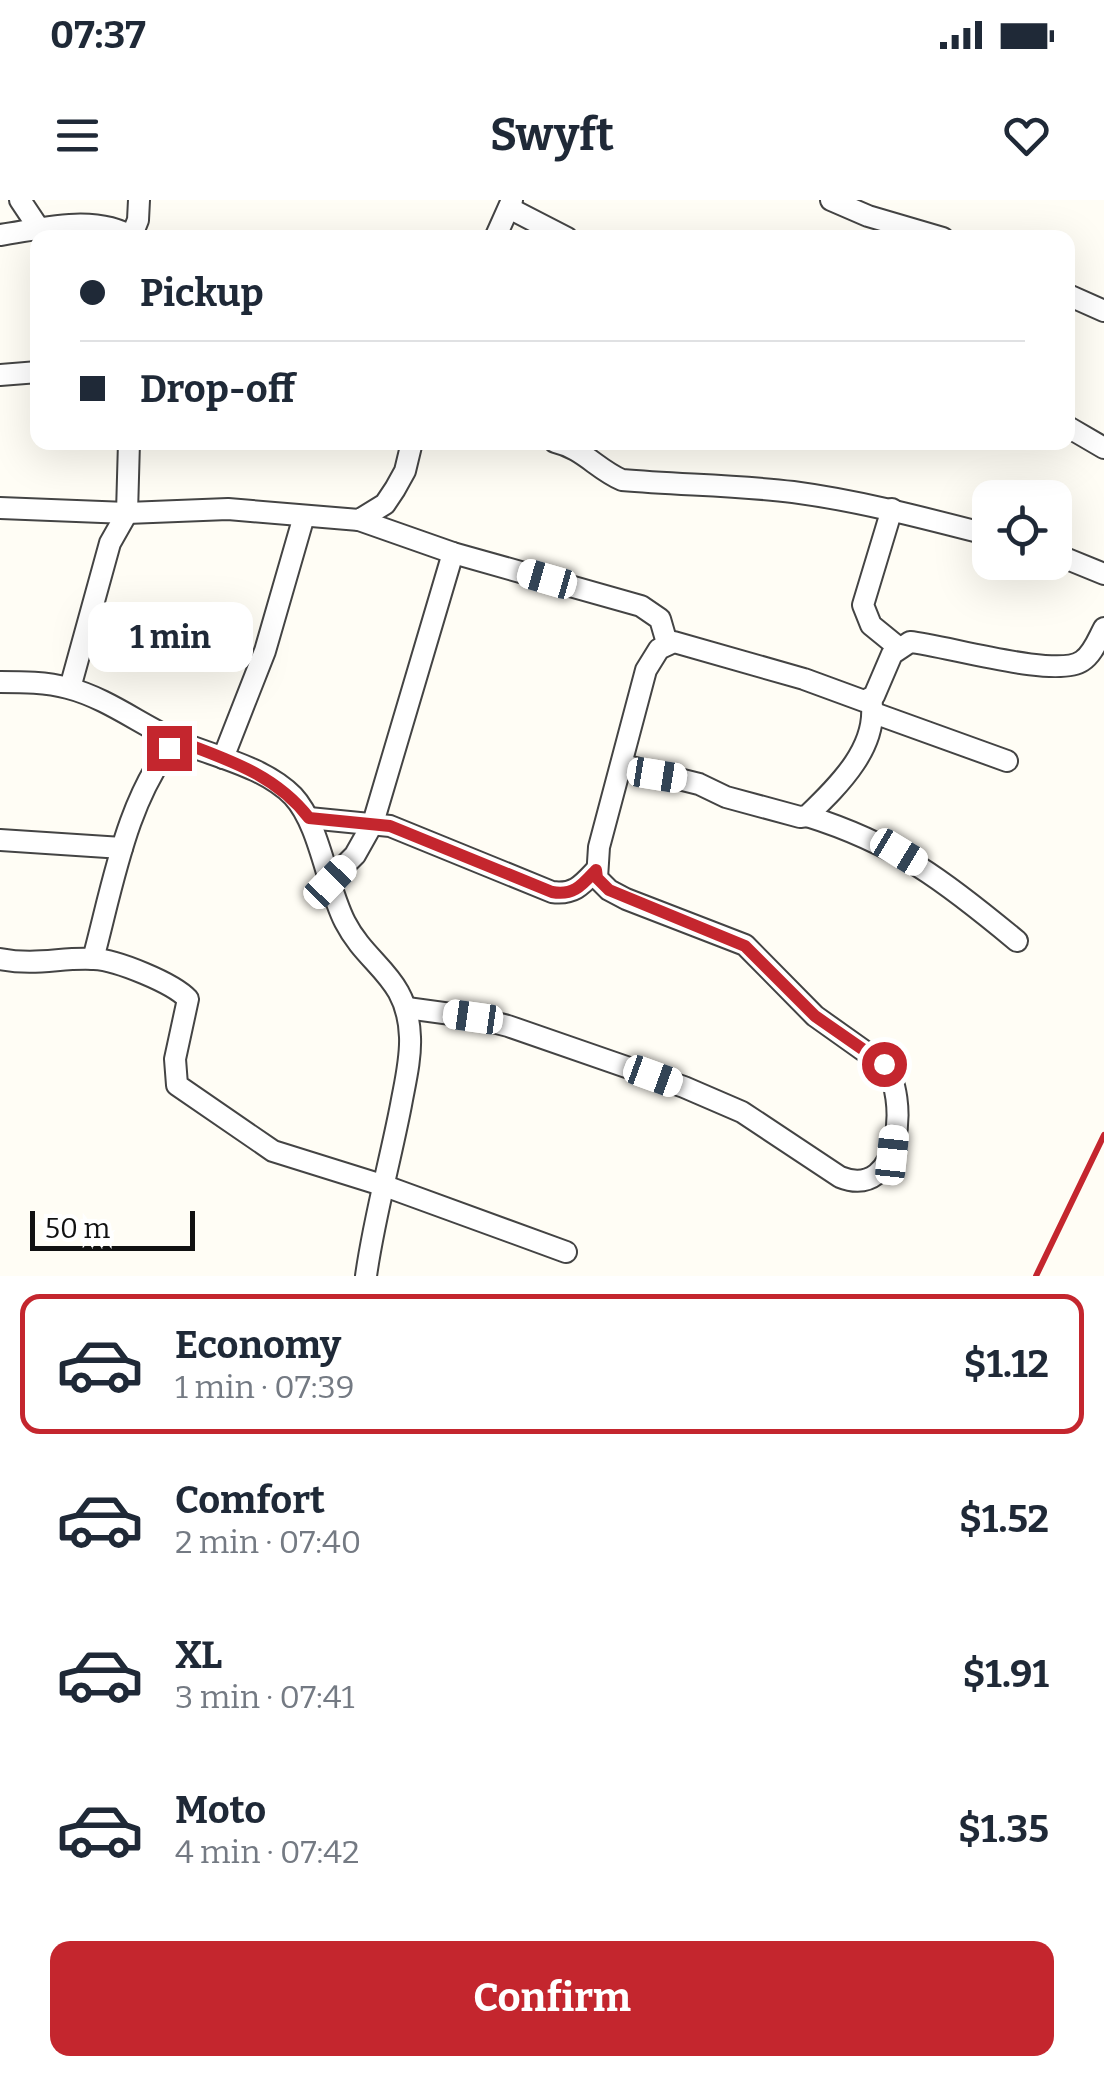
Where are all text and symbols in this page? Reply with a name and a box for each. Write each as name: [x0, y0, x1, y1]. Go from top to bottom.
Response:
text: 07:37: [50, 12, 146, 58]
icon: menu: [50, 108, 105, 163]
text: Swyft: [490, 108, 614, 162]
icon: heart: [999, 108, 1054, 163]
text: Pickup: [140, 270, 264, 316]
text: Drop-off: [140, 366, 295, 412]
map controls: [972, 480, 1072, 580]
button: locate: [972, 480, 1072, 580]
car: [514, 556, 580, 602]
callout: 1 min: [86, 603, 252, 673]
text: 1 min: [130, 618, 211, 656]
route end: [147, 726, 192, 771]
car: [625, 755, 689, 795]
car: [866, 824, 932, 880]
car: [298, 850, 362, 914]
car: [441, 998, 505, 1036]
route start: [862, 1042, 907, 1087]
car: [620, 1052, 686, 1100]
car: [874, 1124, 910, 1186]
scale bar: [30, 1206, 195, 1250]
text: 50 m: [45, 1212, 110, 1245]
icon: car: [55, 1319, 145, 1409]
text: Economy: [175, 1322, 341, 1368]
text: $1.12: [964, 1341, 1049, 1387]
text: 1 min · 07:39: [175, 1368, 355, 1406]
icon: car: [55, 1474, 145, 1564]
text: Comfort: [175, 1477, 325, 1523]
text: $1.52: [959, 1496, 1049, 1542]
text: 2 min · 07:40: [175, 1523, 361, 1561]
icon: car: [55, 1629, 145, 1719]
text: XL: [175, 1632, 222, 1678]
text: $1.91: [962, 1651, 1049, 1697]
text: 3 min · 07:41: [175, 1678, 355, 1716]
icon: car: [55, 1784, 145, 1874]
text: Moto: [175, 1787, 266, 1833]
text: $1.35: [958, 1806, 1049, 1852]
text: 4 min · 07:42: [175, 1833, 359, 1871]
button: Confirm: [50, 1941, 1054, 2056]

